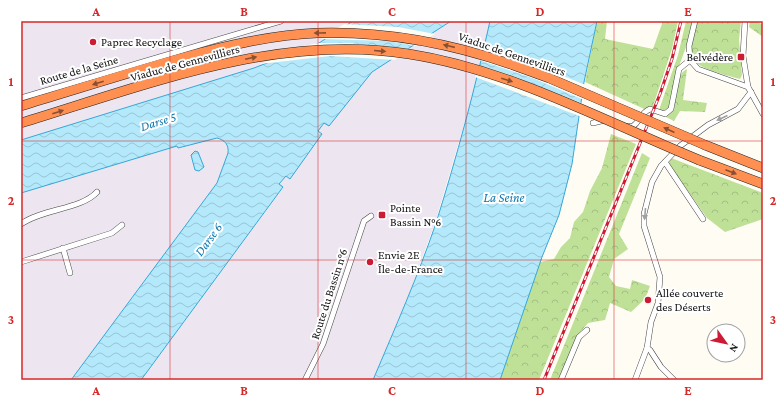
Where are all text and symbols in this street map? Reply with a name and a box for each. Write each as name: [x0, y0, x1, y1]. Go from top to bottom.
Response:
text: A: [91, 4, 100, 19]
text: B: [240, 4, 248, 19]
text: C: [388, 4, 396, 19]
text: D: [536, 4, 545, 19]
text: E: [684, 4, 692, 19]
street label: Viaduc de Gennevilliers: [457, 29, 568, 79]
one-way arrow: [314, 30, 326, 37]
place label: Paprec Recyclage: [101, 35, 182, 49]
marker: Paprec Recyclage: [88, 37, 98, 47]
street label: Viaduc de Gennevilliers: [129, 42, 241, 84]
one-way arrow: [443, 42, 455, 48]
one-way arrow: [374, 48, 386, 55]
place label: Belvédère: [686, 50, 733, 64]
street label: Route de la Seine: [38, 52, 120, 88]
marker: Belvédère: [736, 52, 746, 62]
one-way arrow: [245, 55, 257, 61]
text: 1: [9, 74, 14, 89]
text: 1: [771, 74, 776, 89]
one-way arrow: [501, 77, 513, 83]
one-way arrow: [92, 80, 104, 86]
one-way arrow: [53, 109, 65, 115]
water label: Darse 5: [138, 109, 179, 134]
one-way arrow: [717, 115, 728, 121]
one-way arrow: [663, 126, 675, 133]
one-way arrow: [725, 169, 737, 175]
water label: La Seine: [483, 190, 525, 205]
text: 2: [8, 193, 15, 208]
text: 2: [770, 193, 777, 208]
place label: Pointe Bassin N°6: [390, 201, 441, 229]
one-way arrow: [641, 208, 648, 220]
marker: Pointe Bassin N°6: [377, 210, 387, 220]
water label: Darse 6: [191, 220, 226, 259]
street label: Route du Bassin n°6: [308, 247, 350, 341]
place label: Envie 2E Île-de-France: [377, 248, 443, 276]
marker: Envie 2E Île-de-France: [365, 257, 375, 267]
place label: Allée couverte des Déserts: [656, 286, 723, 314]
marker: Allée couverte des Déserts: [643, 295, 653, 305]
text: 3: [8, 312, 14, 327]
text: 3: [770, 312, 776, 327]
north arrow: [706, 323, 746, 363]
text: N: [727, 342, 741, 355]
text: A: [91, 383, 100, 398]
text: B: [240, 383, 248, 398]
text: C: [388, 383, 396, 398]
text: D: [536, 383, 545, 398]
text: E: [684, 383, 692, 398]

